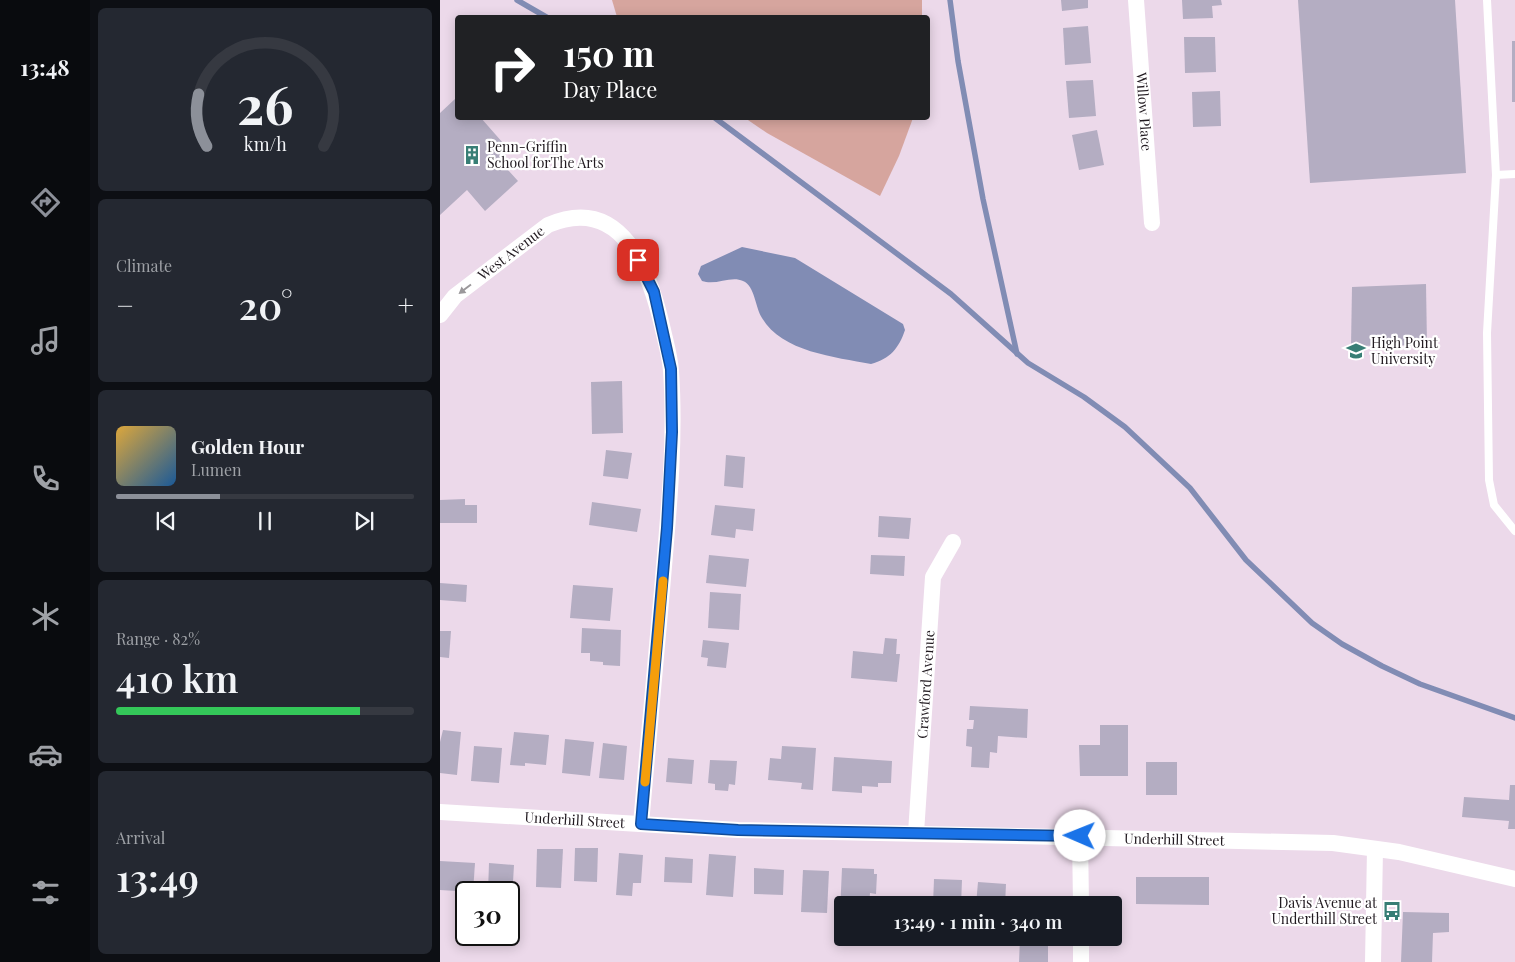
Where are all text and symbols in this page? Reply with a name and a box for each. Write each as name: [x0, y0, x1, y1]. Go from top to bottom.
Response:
text: 150 m: [563, 29, 654, 76]
icon: right: [480, 35, 545, 100]
text: 13:48: [20, 52, 70, 82]
text: 26: [237, 69, 293, 138]
street label: Willow Place: [1132, 71, 1157, 152]
text: Day Place: [563, 74, 657, 104]
text: km/h: [244, 132, 287, 155]
place label: Penn-Griffin School forThe Arts: [487, 137, 604, 172]
building icon: Penn-Griffin School forThe Arts: [461, 144, 483, 166]
icon: directions: [28, 185, 63, 220]
street label: West Avenue: [473, 221, 548, 285]
pin: [617, 239, 659, 281]
icon: arrive: [624, 246, 652, 274]
text: Climate: [116, 255, 172, 276]
text: 20°: [239, 279, 293, 330]
one-way arrow: [459, 283, 472, 294]
text: −: [116, 286, 134, 323]
text: +: [398, 286, 414, 323]
icon: music: [28, 323, 63, 358]
place label: High Point University: [1371, 333, 1439, 368]
school or university icon: High Point University: [1345, 340, 1367, 362]
text: Golden Hour: [191, 433, 304, 459]
text: Lumen: [191, 459, 242, 480]
icon: phone: [28, 461, 63, 496]
icon: previous: [152, 507, 180, 535]
icon: pause: [251, 507, 279, 535]
icon: next: [350, 507, 378, 535]
icon: climate: [28, 599, 63, 634]
text: Range · 82%: [116, 628, 200, 649]
street label: Crawford Avenue: [912, 629, 938, 739]
text: 410 km: [116, 652, 238, 703]
icon: car: [28, 737, 63, 772]
street label: Underhill Street: [524, 807, 626, 832]
position arrow: [1053, 809, 1105, 861]
text: Arrival: [116, 827, 165, 848]
street label: Underhill Street: [1124, 828, 1226, 850]
text: 13:49: [116, 851, 199, 902]
icon: filters: [28, 875, 63, 910]
speed limit sign: 30: [455, 881, 520, 946]
place label: Davis Avenue at Underthill Street: [1271, 893, 1378, 928]
bus stop icon: Davis Avenue at Underthill Street: [1381, 900, 1403, 922]
text: 13:49 · 1 min · 340 m: [894, 908, 1062, 934]

